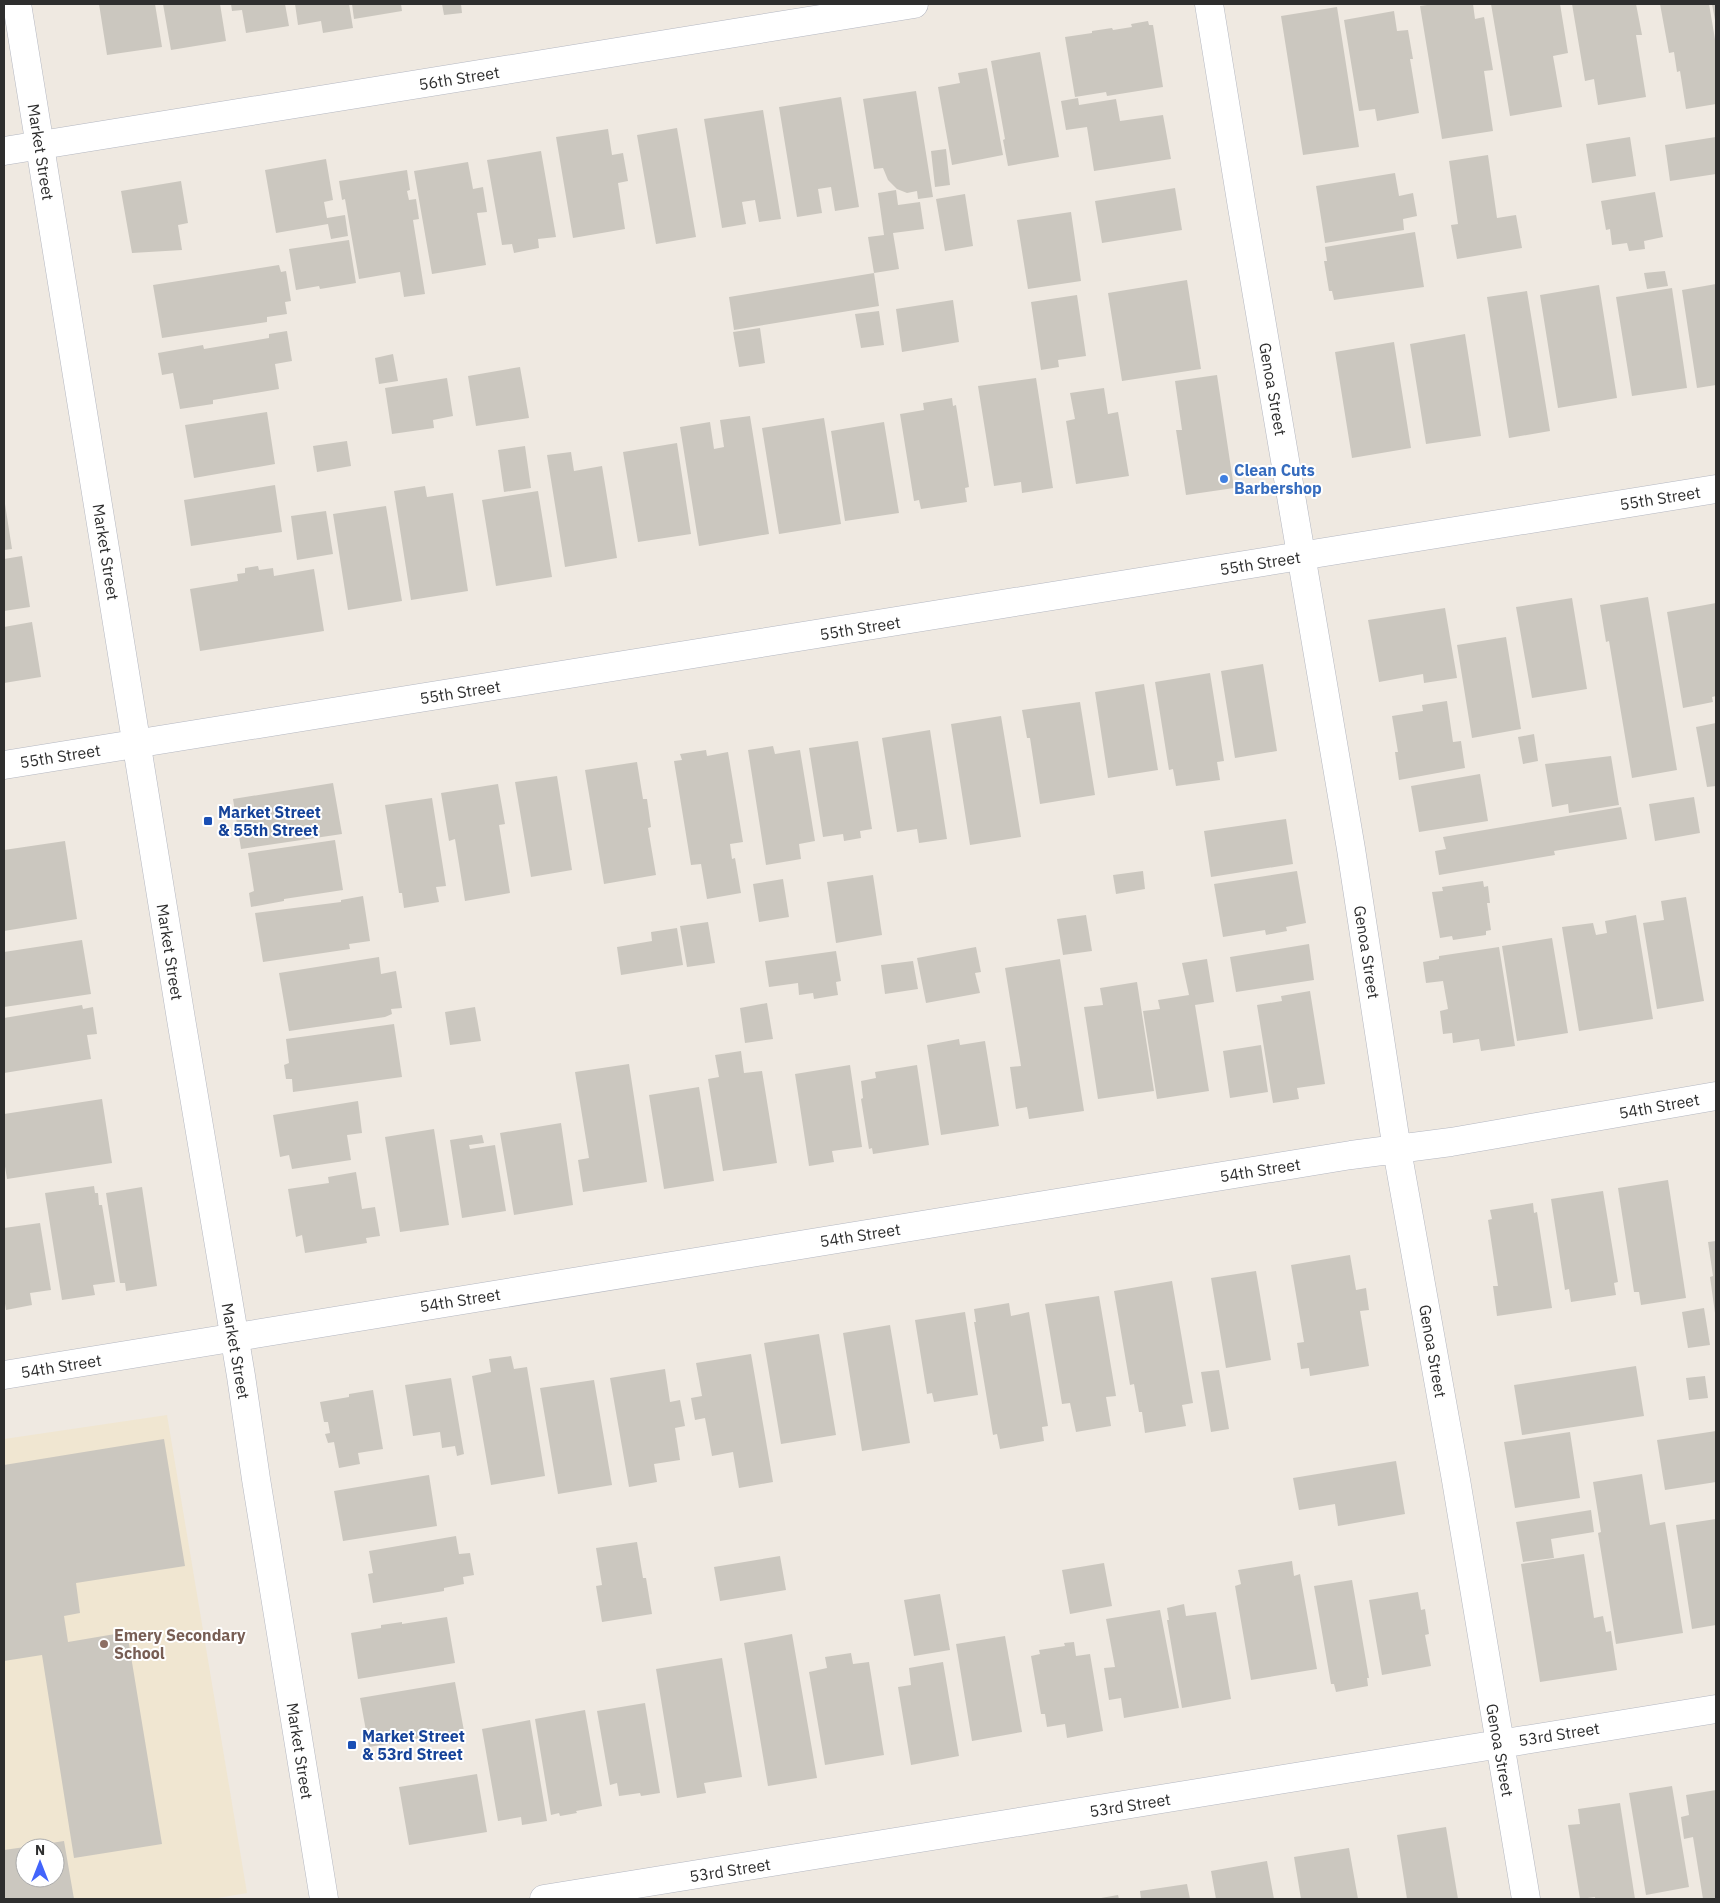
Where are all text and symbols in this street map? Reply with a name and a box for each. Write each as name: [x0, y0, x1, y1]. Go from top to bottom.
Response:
street label: 56th Street: [417, 62, 501, 94]
street label: Market Street: [23, 102, 59, 202]
street label: Genoa Street: [1255, 341, 1291, 437]
place label: Clean Cuts Barbershop: [1234, 460, 1322, 498]
marker: Clean Cuts Barbershop: [1218, 473, 1230, 485]
street label: 55th Street: [1618, 482, 1702, 514]
street label: Market Street: [88, 502, 124, 602]
street label: 55th Street: [1218, 547, 1302, 579]
street label: 55th Street: [818, 612, 902, 644]
street label: 55th Street: [418, 676, 502, 708]
street label: 55th Street: [18, 740, 102, 772]
place label: Market Street & 55th Street: [218, 802, 321, 840]
marker: Market Street & 55th Street: [202, 815, 214, 827]
street label: Market Street: [152, 902, 188, 1002]
street label: Genoa Street: [1350, 904, 1384, 1000]
street label: 54th Street: [1617, 1089, 1701, 1123]
street label: 54th Street: [1218, 1154, 1302, 1186]
street label: 54th Street: [818, 1219, 902, 1251]
street label: 54th Street: [418, 1284, 502, 1316]
street label: Market Street: [218, 1301, 254, 1401]
street label: Genoa Street: [1415, 1303, 1451, 1399]
street label: 54th Street: [19, 1350, 103, 1382]
place label: Emery Secondary School: [114, 1625, 246, 1663]
marker: Emery Secondary School: [98, 1638, 110, 1650]
street label: Market Street: [282, 1701, 318, 1801]
street label: Genoa Street: [1482, 1702, 1518, 1798]
street label: 53rd Street: [1517, 1718, 1601, 1750]
place label: Market Street & 53rd Street: [362, 1726, 465, 1764]
marker: Market Street & 53rd Street: [346, 1739, 358, 1751]
street label: 53rd Street: [1088, 1789, 1172, 1821]
north arrow: [15, 1838, 65, 1888]
text: N: [35, 1841, 45, 1859]
street label: 53rd Street: [688, 1854, 772, 1886]

